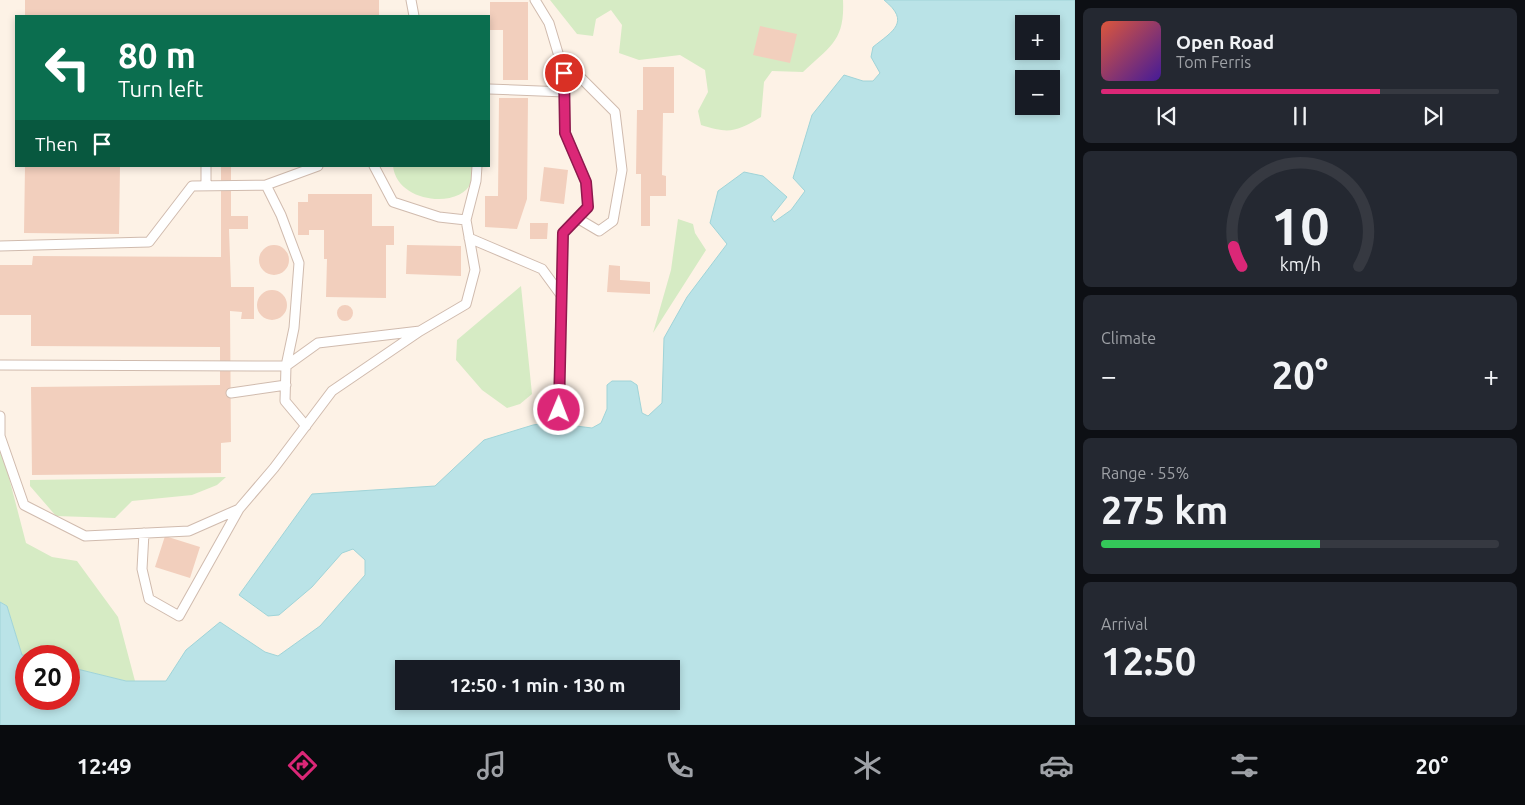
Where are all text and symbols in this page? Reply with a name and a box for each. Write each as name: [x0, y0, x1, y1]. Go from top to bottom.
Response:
map controls: [1015, 15, 1060, 115]
button: +: [1015, 15, 1060, 60]
text: Open Road: [1176, 31, 1274, 53]
icon: left: [35, 35, 100, 100]
text: 80 m: [118, 35, 196, 75]
pin: [543, 52, 585, 94]
text: Tom Ferris: [1176, 53, 1251, 71]
icon: arrive: [550, 59, 578, 87]
button: −: [1015, 70, 1060, 115]
text: Turn left: [118, 76, 203, 101]
icon: previous: [1153, 102, 1181, 130]
icon: pause: [1286, 102, 1314, 130]
icon: next: [1419, 102, 1447, 130]
icon: arrive: [88, 130, 116, 158]
text: Then: [35, 133, 78, 155]
text: 10: [1271, 197, 1329, 255]
text: km/h: [1279, 254, 1321, 274]
text: Climate: [1101, 329, 1156, 347]
text: 20°: [1272, 354, 1328, 396]
text: −: [1101, 360, 1117, 391]
text: +: [1483, 360, 1499, 391]
position arrow: [532, 383, 584, 435]
text: Range · 55%: [1101, 464, 1189, 482]
text: 275 km: [1101, 489, 1228, 531]
text: Arrival: [1101, 615, 1148, 633]
text: 12:50: [1101, 640, 1196, 682]
speed limit sign: 20: [15, 645, 80, 710]
text: 12:50 · 1 min · 130 m: [450, 674, 625, 696]
icon: directions: [285, 748, 320, 783]
icon: music: [474, 748, 509, 783]
icon: phone: [662, 748, 697, 783]
icon: climate: [850, 748, 885, 783]
icon: car: [1039, 748, 1074, 783]
icon: filters: [1227, 748, 1262, 783]
text: 12:49: [77, 753, 132, 778]
text: 20°: [1416, 753, 1448, 778]

